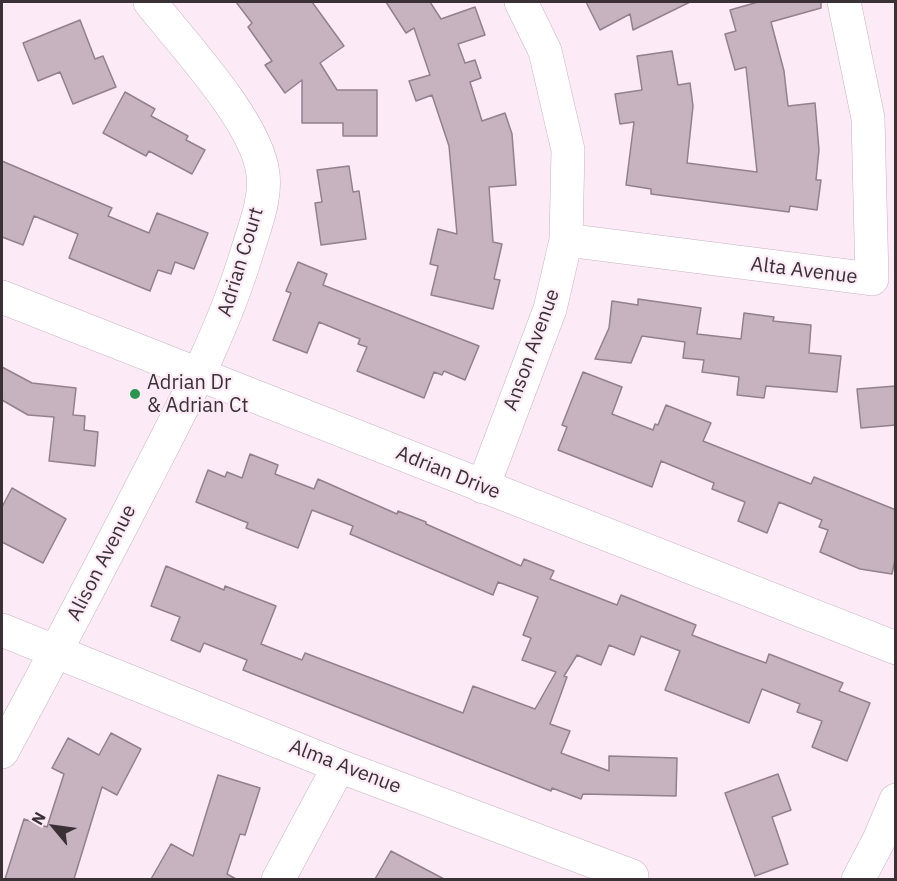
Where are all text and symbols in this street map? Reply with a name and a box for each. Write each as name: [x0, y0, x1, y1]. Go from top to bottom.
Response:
street label: Adrian Court: [213, 204, 269, 320]
street label: Alta Avenue: [749, 253, 859, 289]
street label: Anson Avenue: [499, 286, 565, 414]
place label: Adrian Dr & Adrian Ct: [147, 371, 249, 418]
marker: Adrian Dr & Adrian Ct: [128, 387, 142, 401]
street label: Adrian Drive: [393, 441, 503, 505]
street label: Alison Avenue: [62, 501, 142, 625]
street label: Alma Avenue: [286, 735, 404, 799]
north arrow: [24, 797, 84, 857]
text: N: [27, 808, 50, 828]

